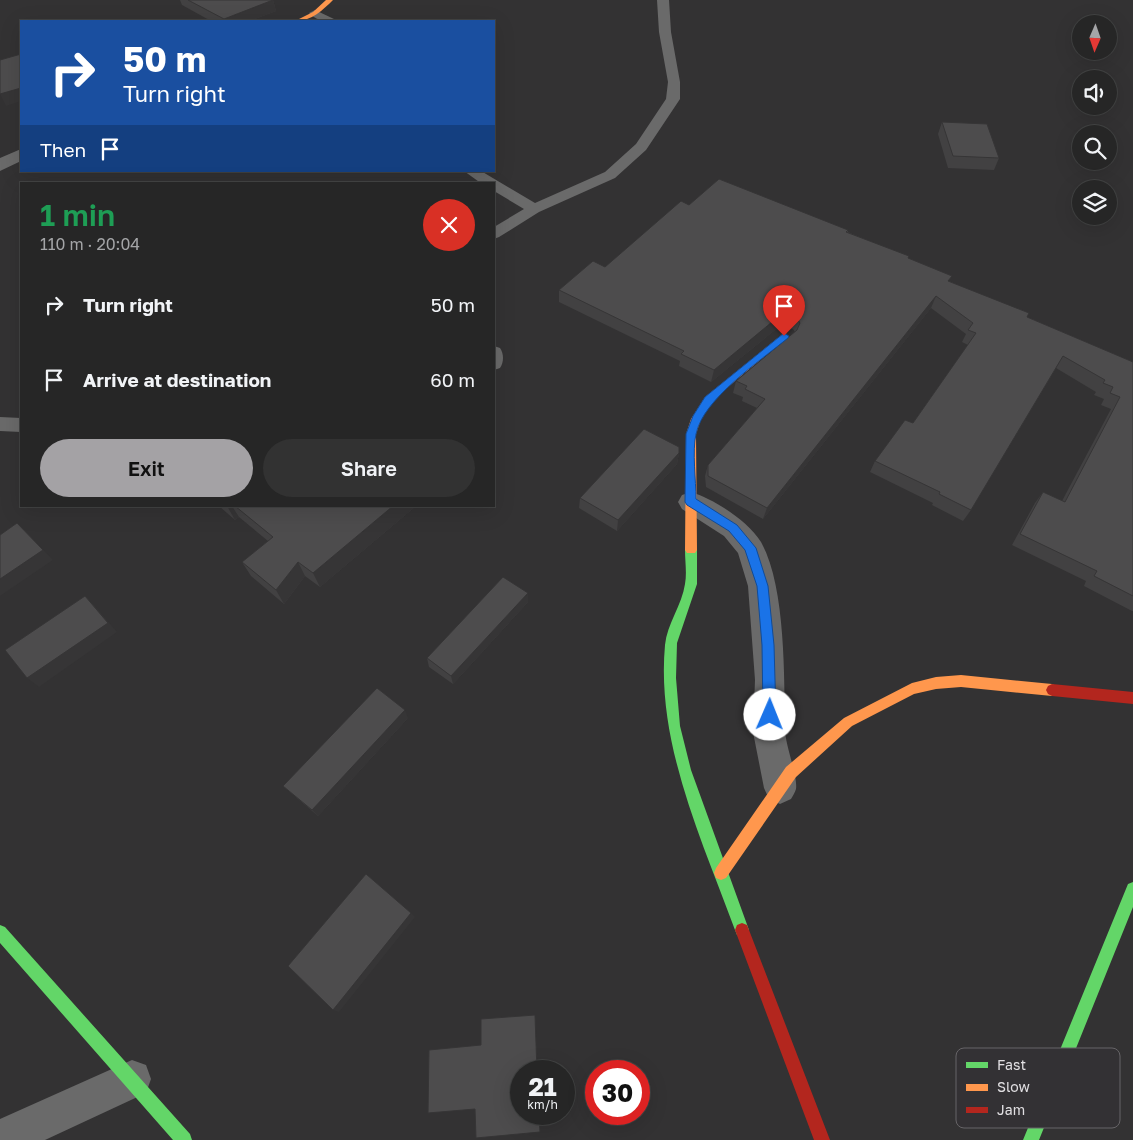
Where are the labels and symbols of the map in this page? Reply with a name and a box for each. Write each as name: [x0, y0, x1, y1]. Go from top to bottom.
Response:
north arrow: [1072, 15, 1118, 60]
pin: [763, 285, 805, 336]
position arrow: [743, 688, 795, 740]
legend: [956, 1048, 1120, 1128]
text: Fast: [997, 1056, 1026, 1073]
speed limit sign: 30: [585, 1060, 650, 1125]
text: Slow: [997, 1078, 1030, 1095]
text: Jam: [997, 1101, 1025, 1118]

